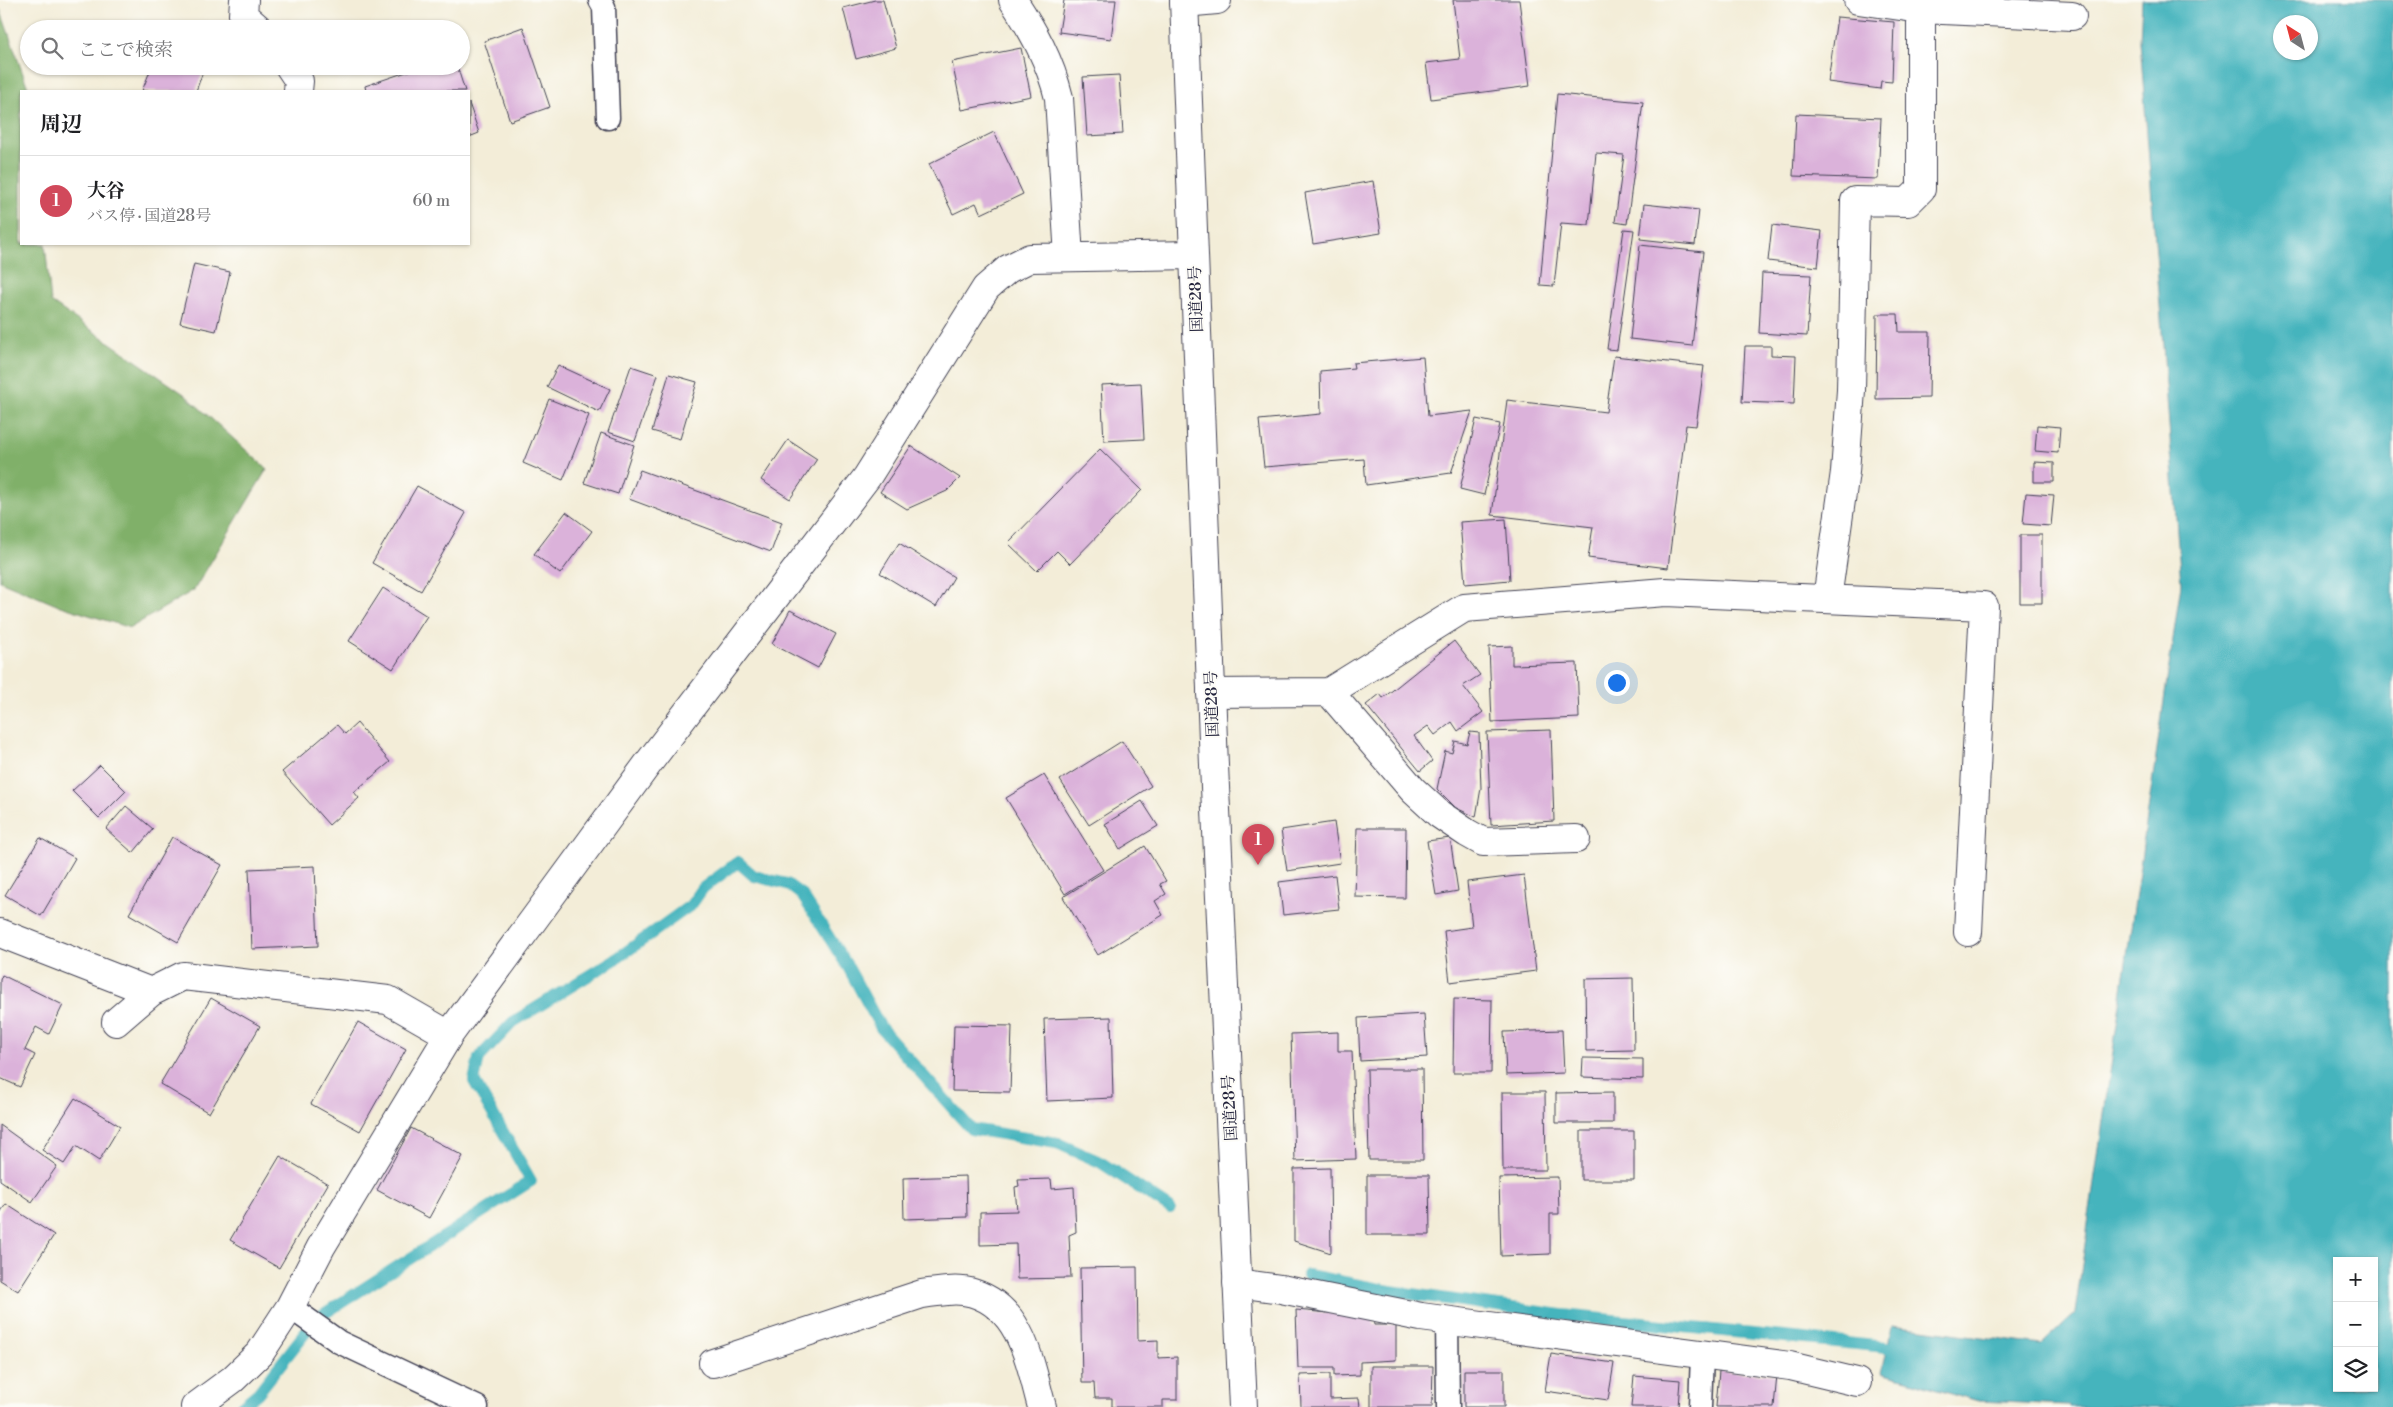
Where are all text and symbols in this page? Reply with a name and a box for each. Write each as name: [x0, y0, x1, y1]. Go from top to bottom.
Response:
north arrow: [2273, 15, 2318, 60]
search box: [20, 20, 470, 75]
icon: search: [38, 34, 66, 62]
text: ここで検索: [78, 38, 173, 62]
text: 周辺: [40, 112, 82, 138]
text: 大谷: [87, 179, 125, 203]
text: 1: [52, 191, 60, 211]
text: 60 m: [412, 191, 450, 211]
text: バス停 · 国道28号: [87, 206, 211, 226]
street label: 国道28号: [1185, 265, 1207, 333]
street label: 国道28号: [1201, 670, 1223, 738]
your location: [1604, 670, 1630, 696]
pin: 1: [1242, 824, 1274, 865]
street label: 国道28号: [1218, 1074, 1242, 1142]
map controls: [2333, 1257, 2378, 1392]
button: +: [2333, 1257, 2378, 1302]
button: −: [2333, 1302, 2378, 1347]
button: layers: [2333, 1347, 2378, 1392]

